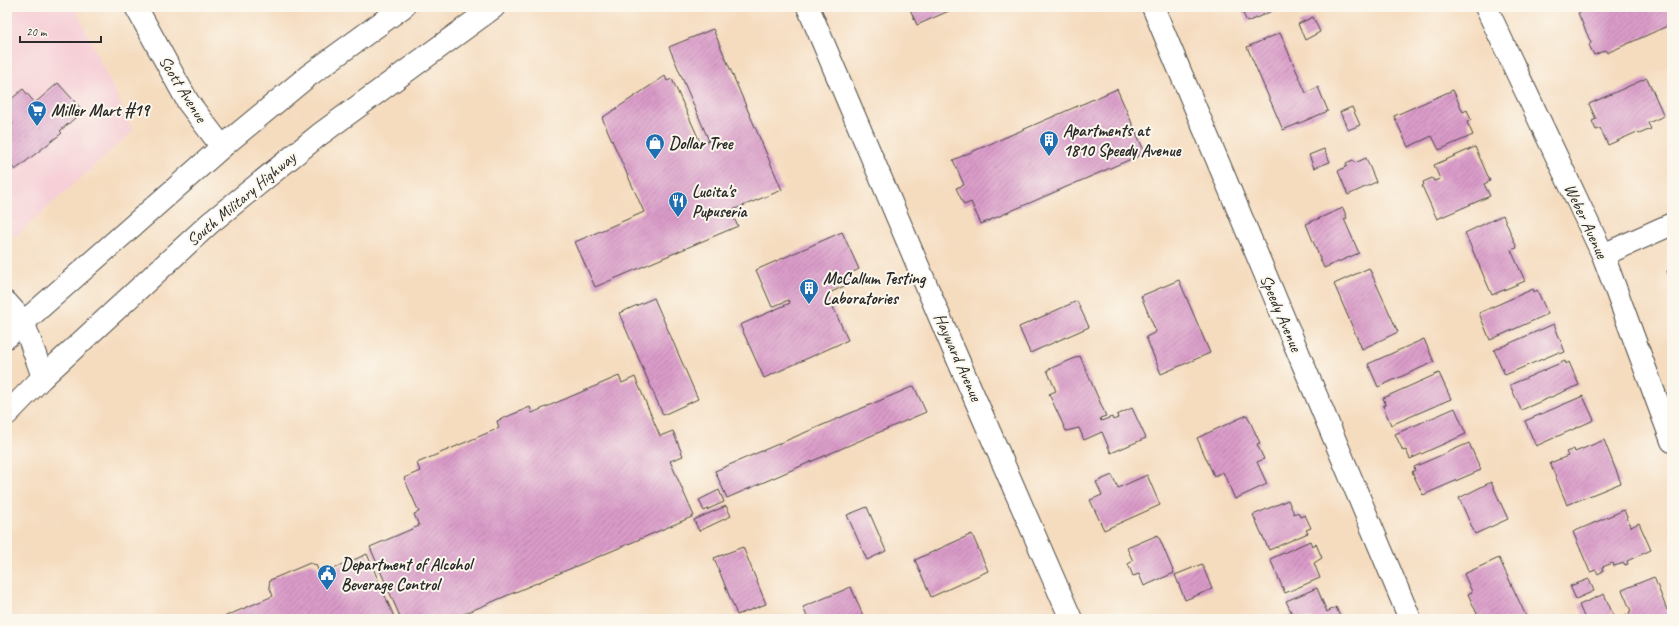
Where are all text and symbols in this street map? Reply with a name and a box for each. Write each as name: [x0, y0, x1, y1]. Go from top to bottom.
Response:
scale bar: [20, 18, 101, 44]
text: 20 m: [26, 24, 48, 40]
street label: Scott Avenue: [154, 52, 212, 127]
supermarket icon: Miller Mart #19: [26, 99, 48, 127]
place label: Miller Mart #19: [51, 100, 151, 121]
place label: Apartments at 1810 Speedy Avenue: [1063, 120, 1182, 161]
building icon: Apartments at 1810 Speedy Avenue: [1038, 129, 1060, 157]
shop icon: Dollar Tree: [644, 132, 666, 160]
place label: Dollar Tree: [669, 133, 735, 154]
street label: South Military Highway: [182, 146, 301, 251]
street label: Weber Avenue: [1560, 180, 1613, 263]
place label: Lucita's Pupuseria: [692, 181, 749, 222]
restaurant icon: Lucita's Pupuseria: [667, 190, 689, 218]
place label: McCallum Testing Laboratories: [823, 268, 927, 309]
street label: Speedy Avenue: [1255, 271, 1307, 356]
building icon: McCallum Testing Laboratories: [798, 277, 820, 305]
street label: Hayward Avenue: [929, 310, 987, 406]
place label: Department of Alcohol Beverage Control: [341, 554, 475, 595]
public building icon: Department of Alcohol Beverage Control: [316, 563, 338, 591]

